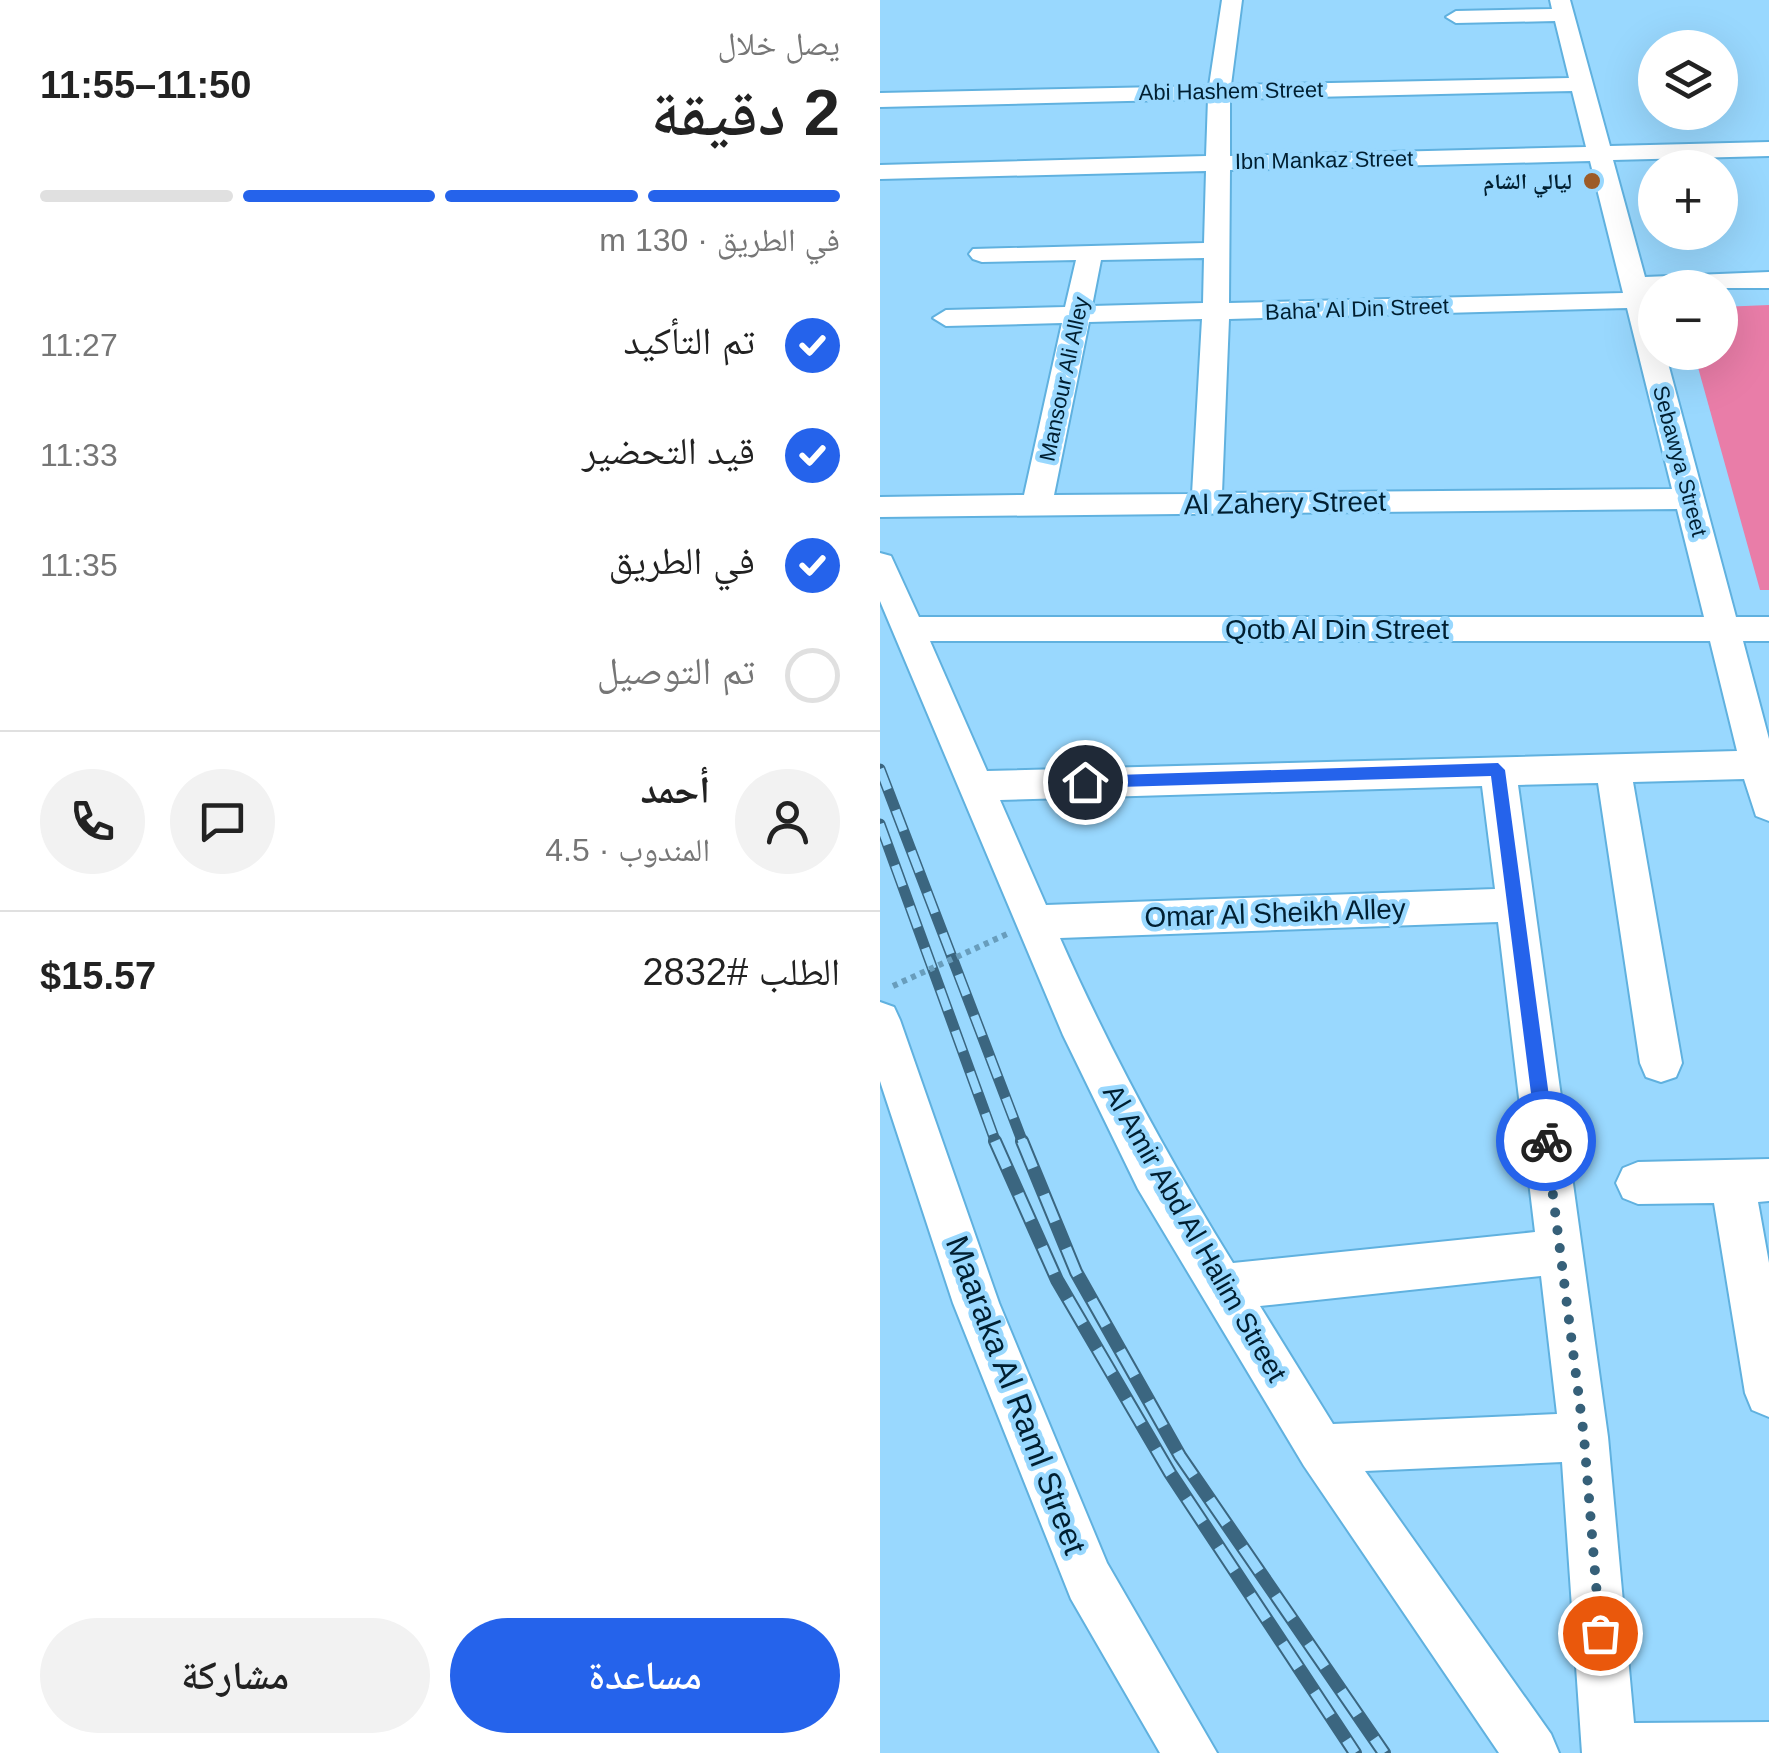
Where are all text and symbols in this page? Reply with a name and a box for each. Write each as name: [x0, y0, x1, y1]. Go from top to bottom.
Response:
text: يصل خلال: [717, 26, 840, 62]
map controls: [1638, 30, 1738, 370]
button: layers: [1638, 30, 1738, 130]
text: 11:50–11:55: [40, 64, 251, 106]
text: 2 دقيقة: [651, 76, 840, 149]
street label: Abi Hashem Street: [1138, 77, 1324, 105]
street label: Ibn Mankaz Street: [1235, 146, 1413, 174]
button: +: [1638, 150, 1738, 250]
place label: ليالي الشام: [1483, 169, 1572, 198]
marker: ليالي الشام: [1581, 170, 1603, 192]
text: في الطريق · 130 m: [599, 222, 840, 258]
button: −: [1638, 270, 1738, 370]
street label: Baha' Al Din Street: [1265, 293, 1449, 325]
street label: Mansour Ali Alley: [1034, 294, 1094, 464]
icon: check: [785, 318, 840, 373]
text: تم التأكيد: [623, 320, 755, 362]
text: 11:27: [40, 327, 118, 363]
street label: Sebawya Street: [1648, 383, 1712, 539]
icon: check: [785, 428, 840, 483]
text: قيد التحضير: [582, 430, 755, 472]
text: 11:33: [40, 437, 118, 473]
street label: Al Zahery Street: [1184, 486, 1387, 520]
icon: check: [785, 538, 840, 593]
text: في الطريق: [609, 540, 755, 582]
text: 11:35: [40, 547, 118, 583]
street label: Qotb Al Din Street: [1225, 614, 1449, 645]
text: تم التوصيل: [597, 650, 755, 692]
pin: [1043, 740, 1128, 825]
icon: home: [1058, 755, 1113, 810]
button: phone: [40, 769, 145, 874]
button: chat: [170, 769, 275, 874]
text: أحمد: [640, 769, 710, 811]
button: person: [735, 769, 840, 874]
text: المندوب · 4.5: [545, 832, 710, 868]
street label: Omar Al Sheikh Alley: [1144, 893, 1406, 933]
text: الطلب #2832: [642, 951, 840, 993]
text: $15.57: [40, 955, 156, 997]
street label: Al Amir Abd Al Halim Street: [1097, 1079, 1293, 1387]
courier: [1496, 1091, 1596, 1191]
icon: bike: [1519, 1114, 1574, 1169]
street label: Maaraka Al Raml Street: [939, 1231, 1093, 1559]
pin: [1558, 1591, 1643, 1676]
icon: bag: [1573, 1606, 1628, 1661]
button: مشاركة: [40, 1618, 430, 1733]
button: مساعدة: [450, 1618, 840, 1733]

